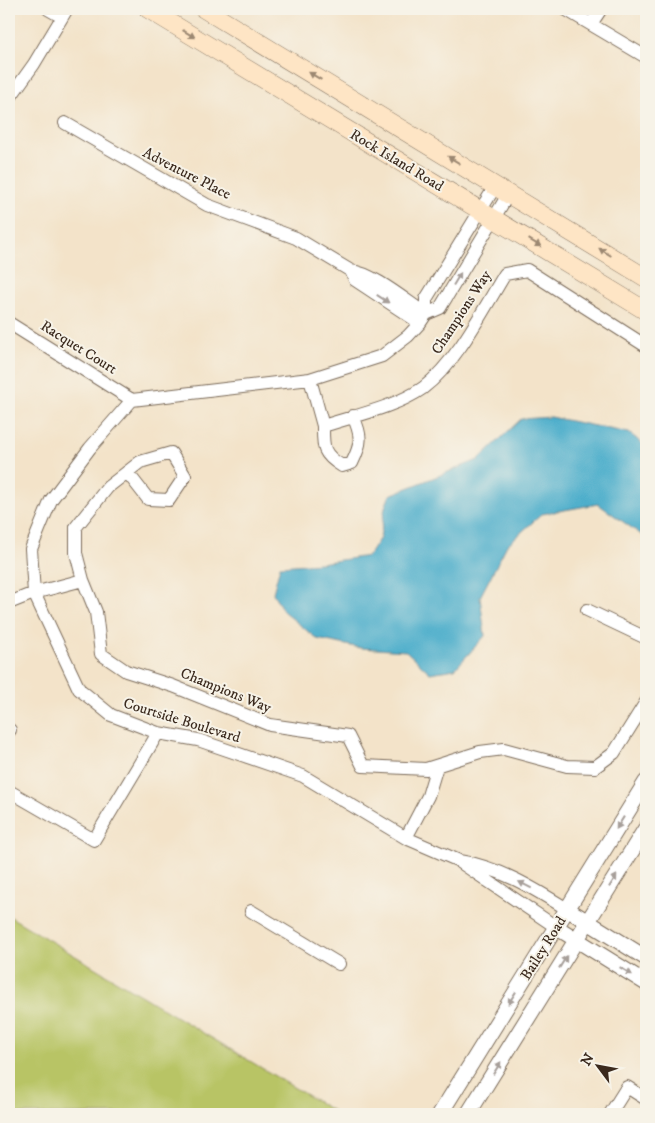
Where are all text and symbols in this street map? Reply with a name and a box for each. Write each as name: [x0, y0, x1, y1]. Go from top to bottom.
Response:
one-way arrow: [183, 29, 196, 39]
one-way arrow: [308, 71, 321, 80]
street label: Rock Island Road: [346, 125, 447, 196]
street label: Adventure Place: [139, 143, 234, 204]
one-way arrow: [447, 155, 460, 165]
one-way arrow: [528, 239, 541, 248]
one-way arrow: [598, 248, 611, 257]
street label: Champions Way: [427, 266, 496, 358]
one-way arrow: [452, 273, 461, 286]
one-way arrow: [377, 294, 390, 304]
street label: Racquet Court: [37, 316, 121, 379]
street label: Champions Way: [178, 664, 275, 718]
street label: Courtside Boulevard: [121, 694, 243, 747]
one-way arrow: [616, 817, 625, 830]
one-way arrow: [608, 875, 617, 888]
one-way arrow: [518, 880, 532, 888]
street label: Bailey Road: [516, 912, 571, 984]
one-way arrow: [558, 956, 567, 969]
one-way arrow: [620, 966, 633, 975]
one-way arrow: [507, 992, 516, 1005]
north arrow: [572, 1040, 622, 1090]
text: N: [577, 1050, 599, 1069]
one-way arrow: [492, 1062, 501, 1075]

